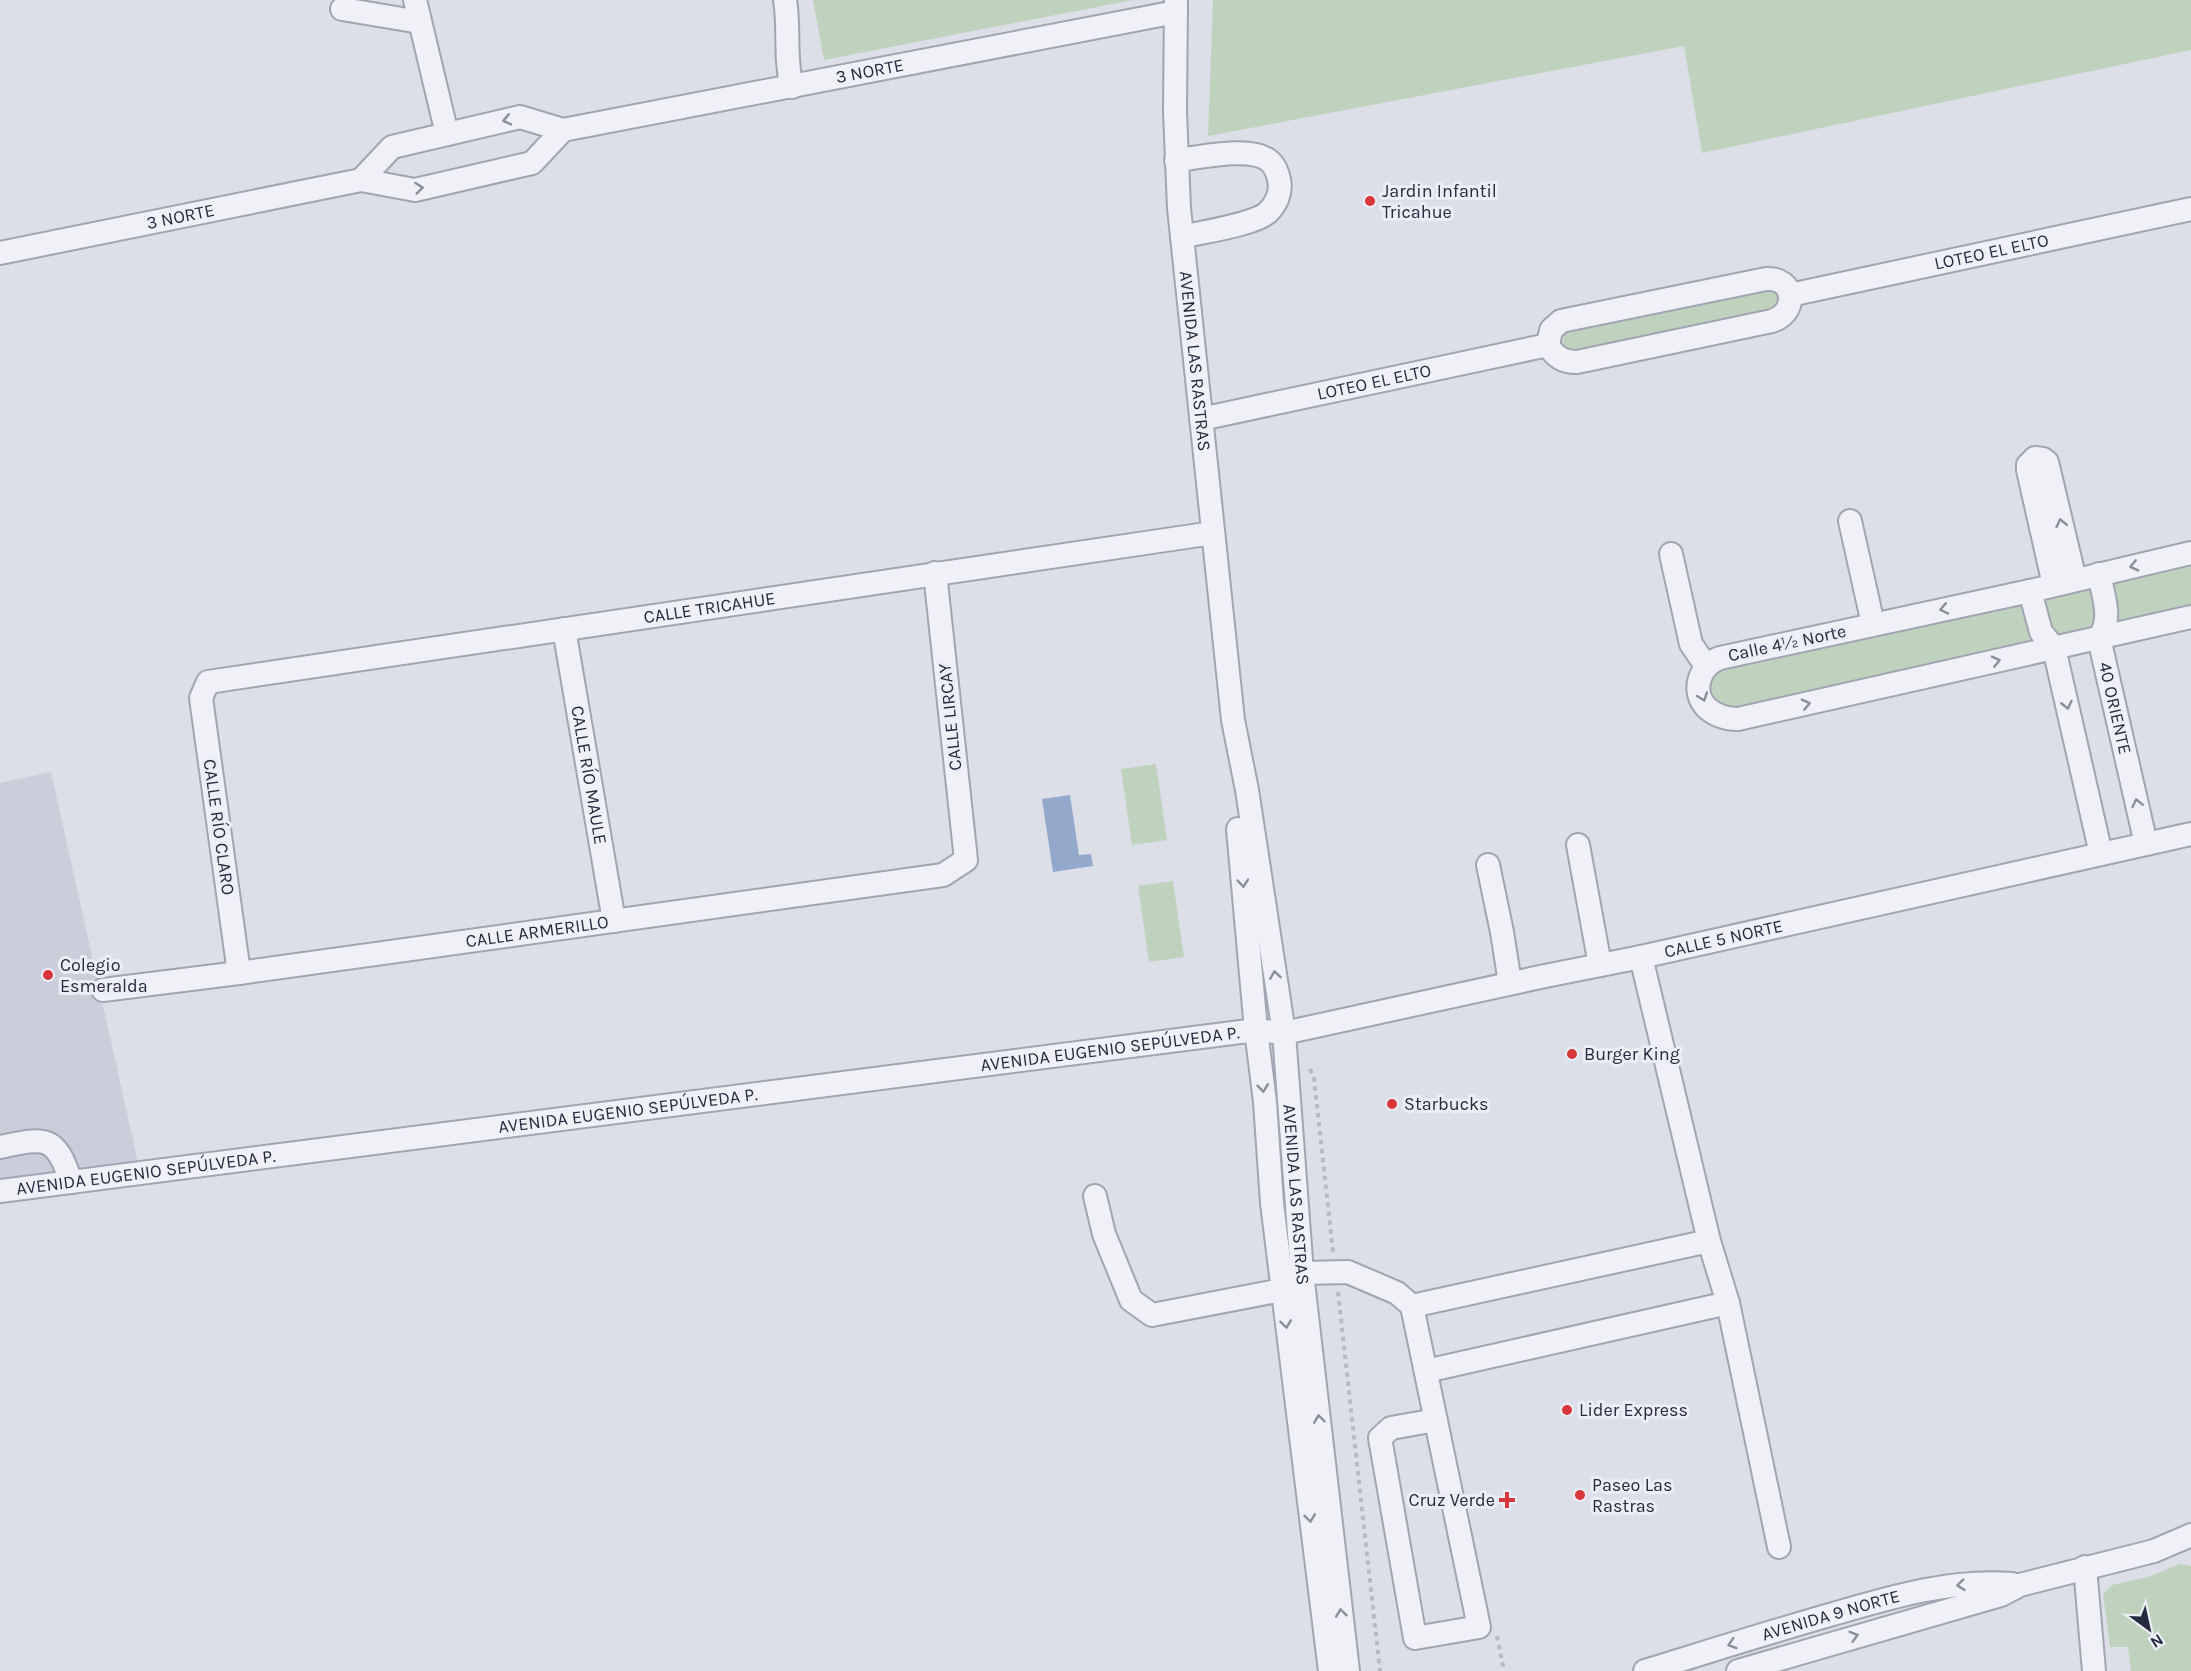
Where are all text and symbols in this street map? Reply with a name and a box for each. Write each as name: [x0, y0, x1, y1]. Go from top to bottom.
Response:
street label: 3 NORTE: [834, 54, 906, 88]
one-way arrow: [502, 113, 512, 126]
place label: Jardin Infantil Tricahue: [1382, 180, 1497, 223]
one-way arrow: [414, 182, 424, 195]
marker: Jardin Infantil Tricahue: [1363, 194, 1377, 208]
street label: 3 NORTE: [144, 199, 216, 234]
street label: LOTEO EL ELTO: [1932, 229, 2051, 275]
street label: AVENIDA LAS RASTRAS: [1175, 270, 1216, 452]
street label: LOTEO EL ELTO: [1315, 359, 1433, 405]
one-way arrow: [2056, 518, 2069, 528]
one-way arrow: [2129, 558, 2139, 571]
street label: CALLE TRICAHUE: [642, 587, 777, 628]
one-way arrow: [1939, 602, 1949, 615]
street label: Calle 4½ Norte: [1726, 620, 1848, 666]
one-way arrow: [1991, 655, 2001, 668]
street label: 40 ORIENTE: [2094, 660, 2136, 756]
street label: CALLE LIRCAY: [933, 662, 967, 772]
one-way arrow: [1695, 691, 1708, 701]
one-way arrow: [1801, 698, 1811, 711]
one-way arrow: [2060, 700, 2073, 710]
street label: CALLE RÍO MAULE: [566, 704, 612, 846]
street label: CALLE RÍO CLARO: [199, 757, 240, 896]
one-way arrow: [2131, 798, 2144, 808]
one-way arrow: [1236, 878, 1249, 887]
street label: CALLE ARMERILLO: [464, 911, 610, 952]
street label: CALLE 5 NORTE: [1662, 915, 1785, 963]
place label: Colegio Esmeralda: [60, 954, 148, 997]
marker: Colegio Esmeralda: [41, 968, 55, 982]
one-way arrow: [1269, 970, 1281, 980]
street label: AVENIDA EUGENIO SEPÚLVEDA P.: [979, 1021, 1241, 1076]
place label: Burger King: [1584, 1043, 1680, 1065]
marker: Burger King: [1565, 1047, 1579, 1061]
street label: AVENIDA EUGENIO SEPÚLVEDA P.: [497, 1083, 759, 1138]
one-way arrow: [1257, 1084, 1269, 1093]
place label: Starbucks: [1404, 1093, 1489, 1115]
marker: Starbucks: [1385, 1097, 1399, 1111]
street label: AVENIDA LAS RASTRAS: [1278, 1103, 1314, 1286]
street label: AVENIDA EUGENIO SEPÚLVEDA P.: [15, 1145, 277, 1200]
one-way arrow: [1279, 1319, 1292, 1329]
place label: Lider Express: [1579, 1399, 1688, 1421]
marker: Lider Express: [1560, 1403, 1574, 1417]
one-way arrow: [1313, 1415, 1325, 1424]
place label: Paseo Las Rastras: [1592, 1474, 1672, 1517]
marker: Paseo Las Rastras: [1573, 1488, 1587, 1502]
place label: Cruz Verde: [1409, 1489, 1495, 1511]
marker: Cruz Verde: [1500, 1493, 1514, 1507]
one-way arrow: [1303, 1513, 1316, 1522]
one-way arrow: [1957, 1578, 1966, 1591]
street label: AVENIDA 9 NORTE: [1759, 1585, 1902, 1645]
north arrow: [2119, 1599, 2179, 1659]
one-way arrow: [1335, 1608, 1348, 1617]
text: N: [2147, 1630, 2167, 1652]
one-way arrow: [1849, 1631, 1859, 1644]
one-way arrow: [1727, 1637, 1738, 1649]

